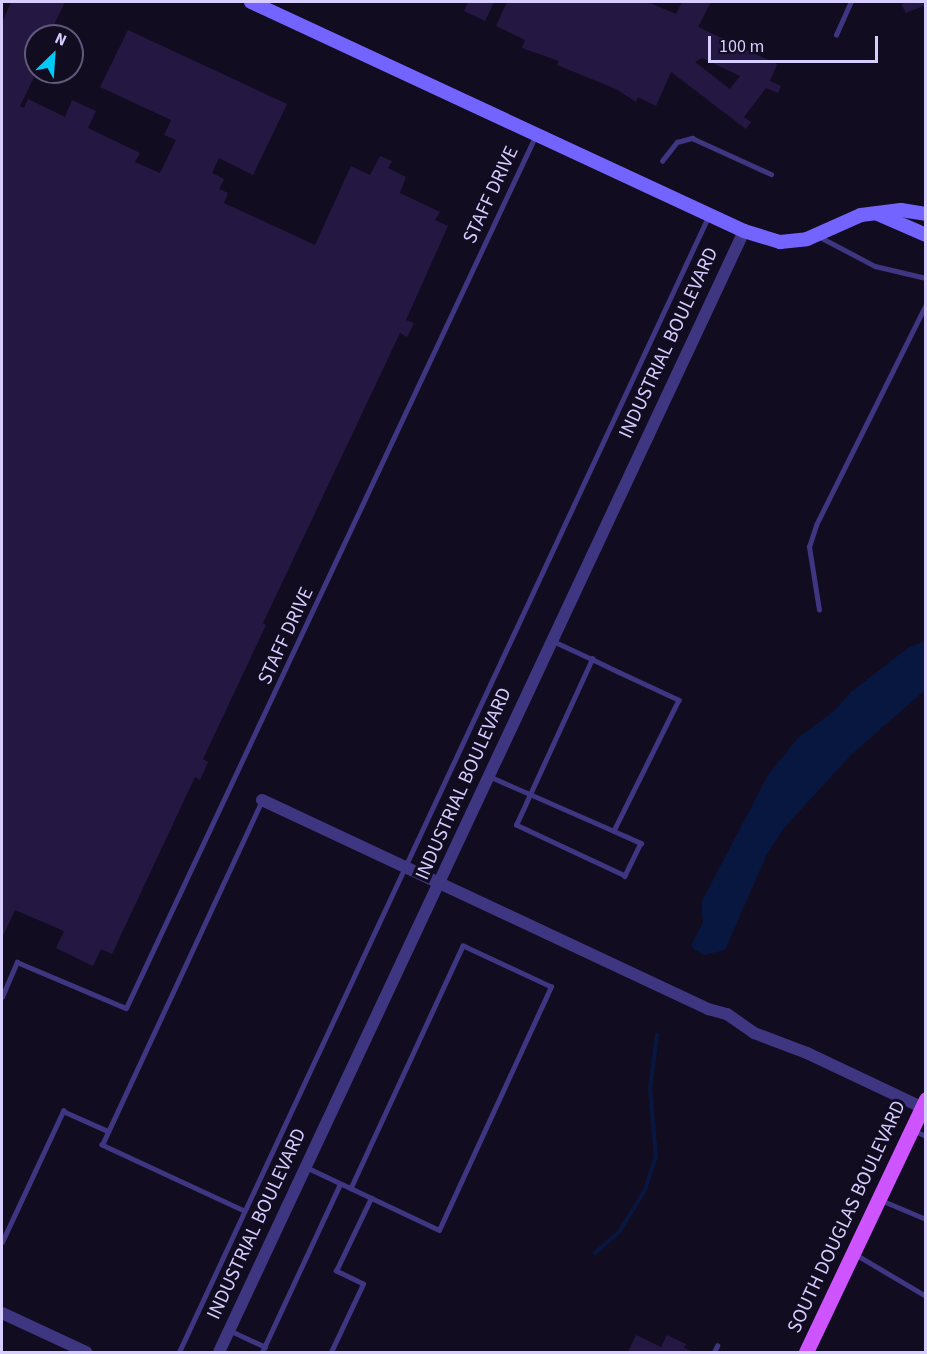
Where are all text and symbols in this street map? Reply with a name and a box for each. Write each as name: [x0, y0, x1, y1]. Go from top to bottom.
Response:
north arrow: [24, 24, 84, 84]
scale bar: [711, 24, 880, 62]
text: N: [51, 27, 70, 52]
text: 100 m: [719, 34, 764, 59]
street label: STAFF DRIVE: [458, 143, 524, 247]
street label: INDUSTRIAL BOULEVARD: [614, 244, 724, 442]
street label: STAFF DRIVE: [253, 584, 319, 688]
street label: INDUSTRIAL BOULEVARD: [411, 684, 517, 884]
street label: SOUTH DOUGLAS BOULEVARD: [783, 1097, 911, 1337]
street label: INDUSTRIAL BOULEVARD: [202, 1125, 312, 1323]

